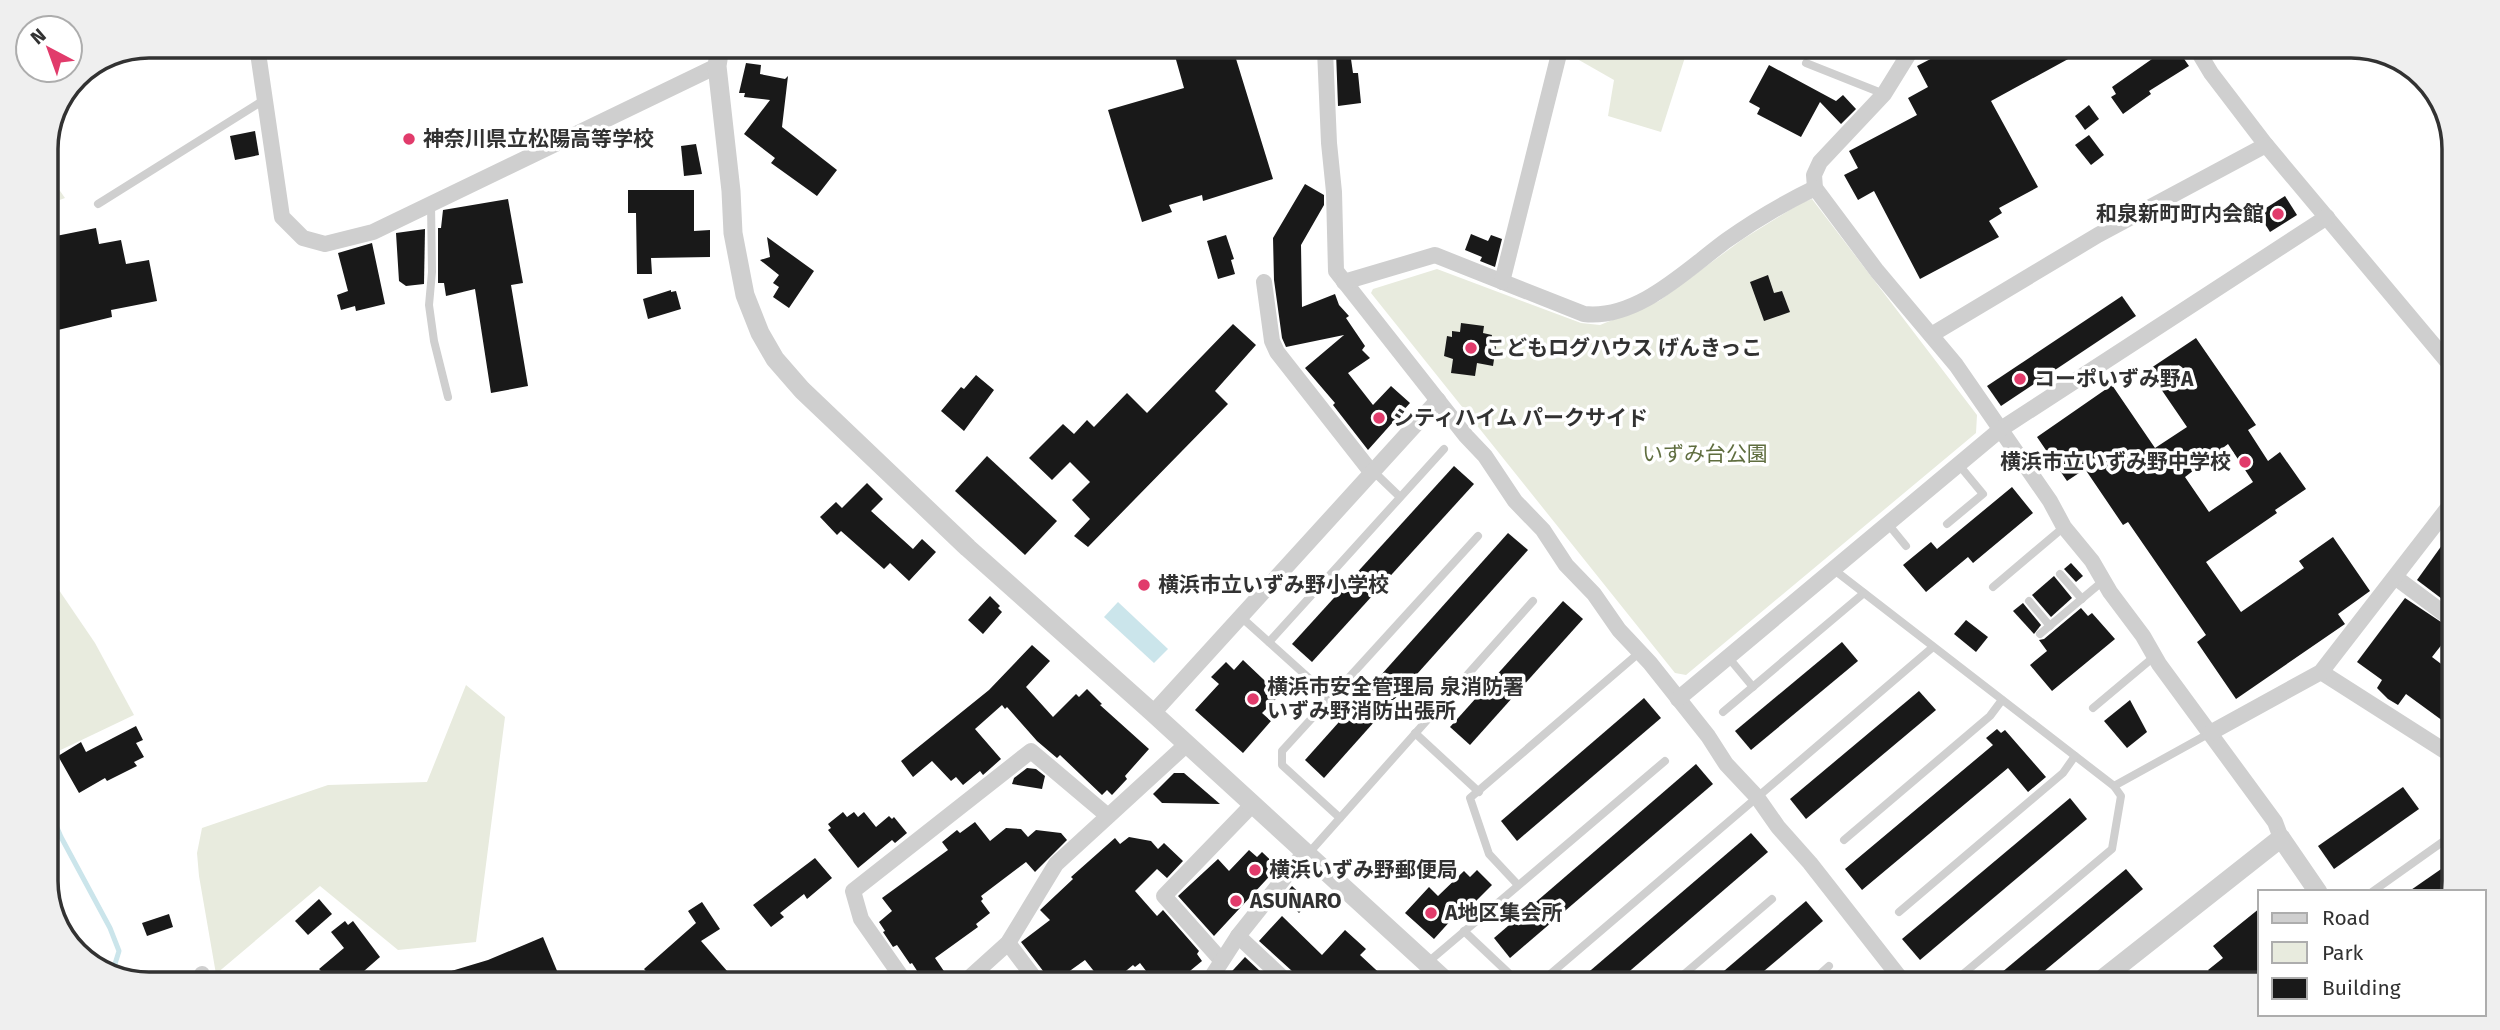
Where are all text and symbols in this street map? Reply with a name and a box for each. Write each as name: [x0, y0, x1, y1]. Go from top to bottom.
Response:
north arrow: [14, 14, 84, 84]
text: N: [26, 24, 50, 49]
place label: 神奈川県立松陽高等学校: [423, 126, 654, 152]
marker: 神奈川県立松陽高等学校: [401, 131, 417, 147]
place label: 和泉新町町内会館: [2096, 201, 2264, 227]
marker: 和泉新町町内会館: [2270, 206, 2286, 222]
place label: こどもログハウス げんきっこ: [1485, 335, 1762, 361]
marker: こどもログハウス げんきっこ: [1463, 340, 1479, 356]
place label: コーポいずみ野A: [2034, 366, 2194, 392]
marker: コーポいずみ野A: [2012, 371, 2028, 387]
place label: シティハイム パークサイド: [1393, 405, 1648, 431]
marker: シティハイム パークサイド: [1371, 410, 1387, 426]
park label: いずみ台公園: [1642, 441, 1768, 467]
place label: 横浜市立いずみ野中学校: [2000, 449, 2231, 475]
marker: 横浜市立いずみ野中学校: [2237, 454, 2253, 470]
place label: 横浜市立いずみ野小学校: [1158, 572, 1389, 598]
marker: 横浜市立いずみ野小学校: [1136, 577, 1152, 593]
place label: 横浜市安全管理局 泉消防署 いずみ野消防出張所: [1267, 674, 1524, 724]
marker: 横浜市安全管理局 泉消防署 いずみ野消防出張所: [1245, 691, 1261, 707]
place label: 横浜いずみ野郵便局: [1269, 857, 1458, 883]
marker: 横浜いずみ野郵便局: [1247, 862, 1263, 878]
place label: ASUNARO: [1249, 888, 1342, 914]
legend: [2258, 890, 2486, 1016]
marker: ASUNARO: [1228, 893, 1244, 909]
place label: A地区集会所: [1444, 900, 1562, 926]
marker: A地区集会所: [1423, 905, 1439, 921]
text: Road: [2322, 905, 2370, 931]
text: Park: [2322, 940, 2364, 966]
text: Building: [2322, 975, 2401, 1001]

